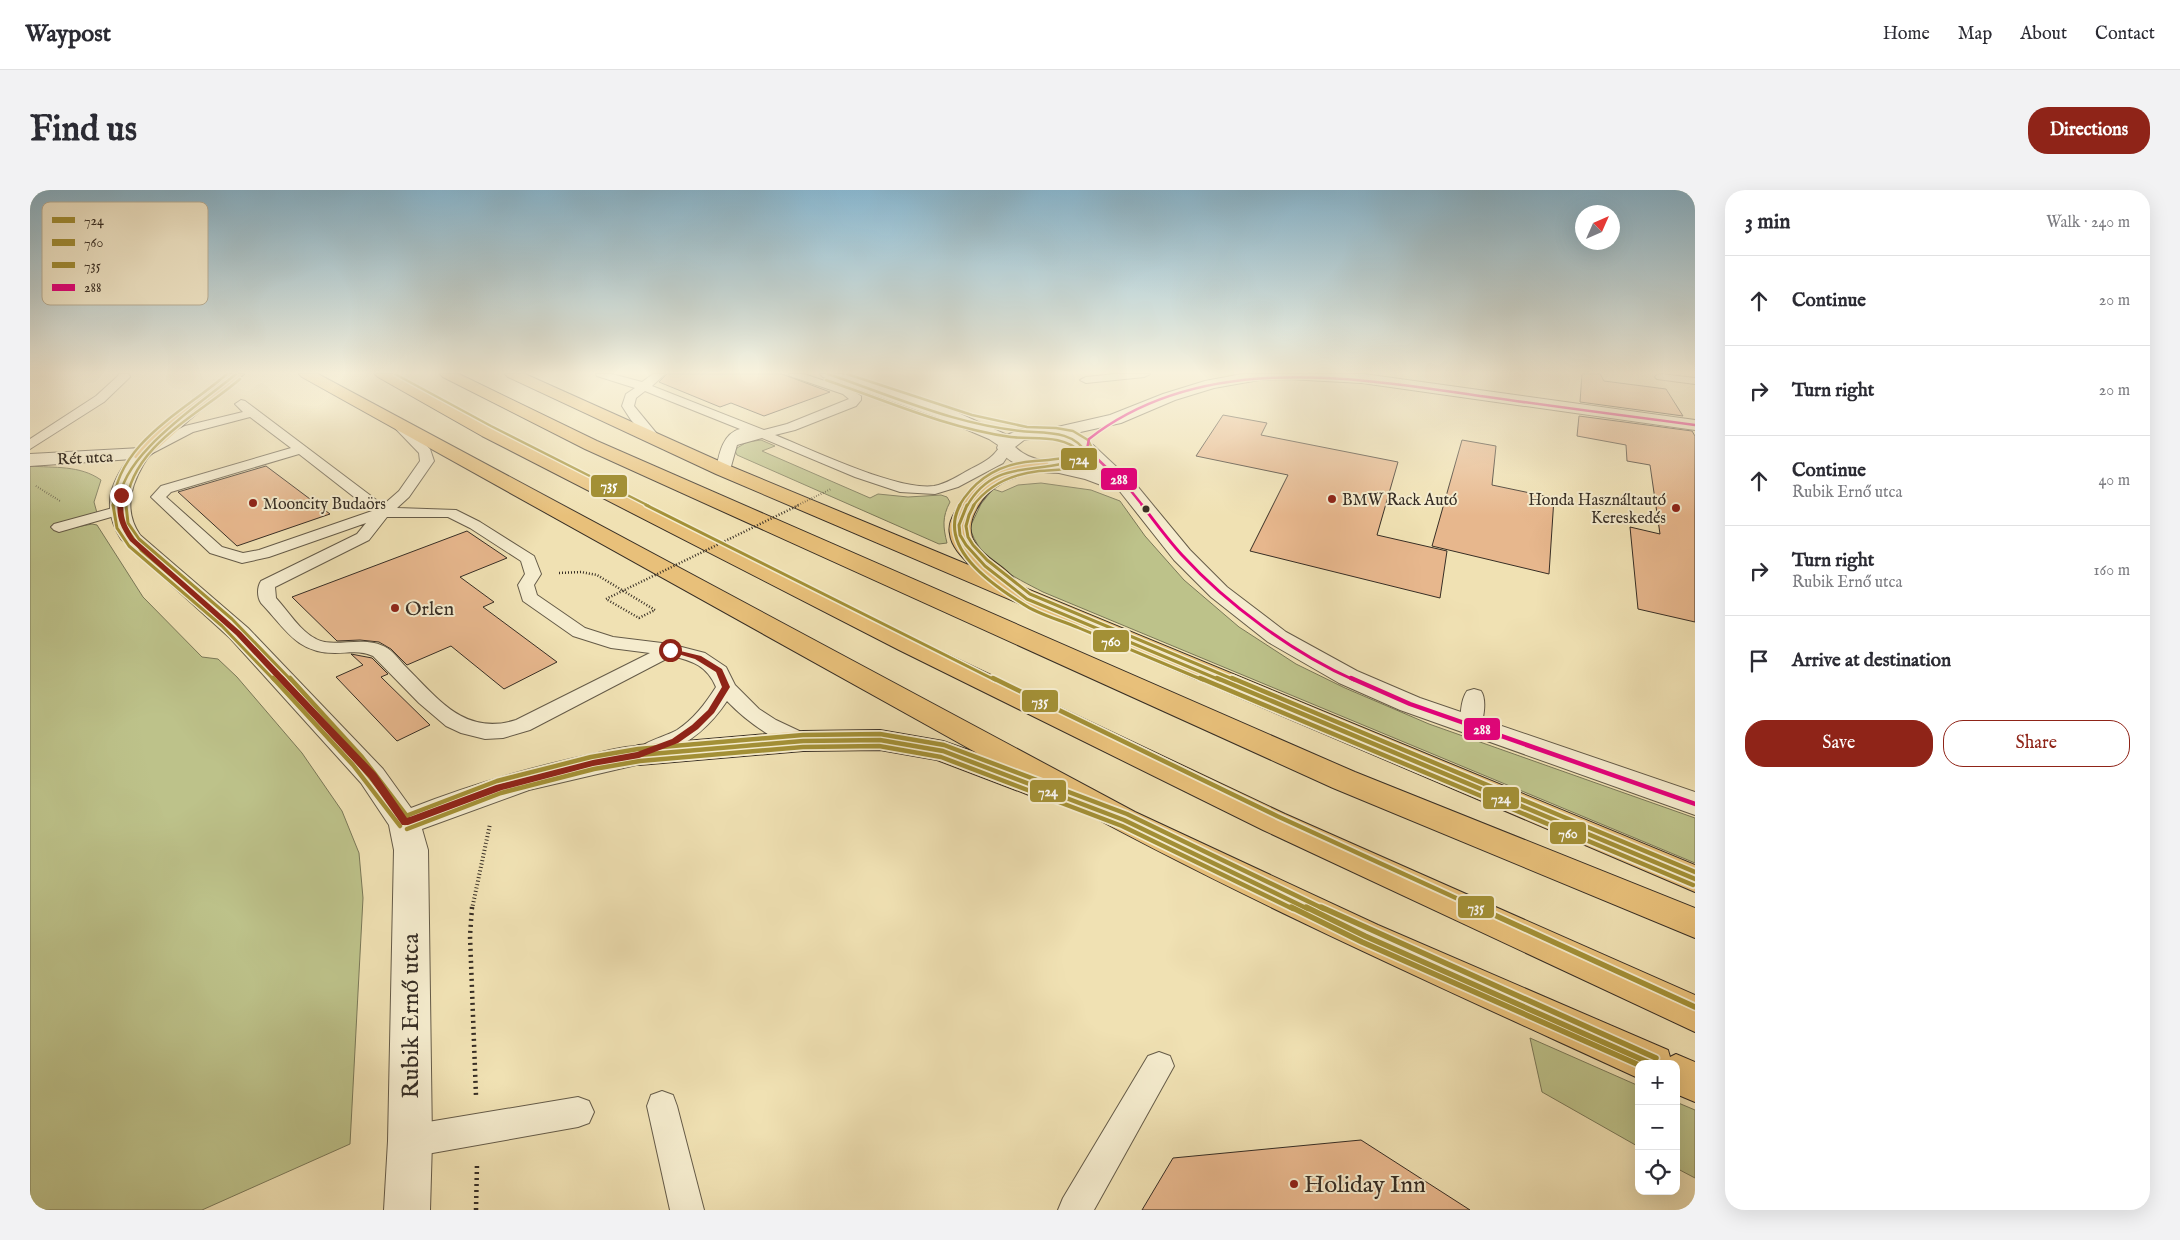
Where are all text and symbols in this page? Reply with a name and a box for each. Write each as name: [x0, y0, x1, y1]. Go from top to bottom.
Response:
text: Waypost: [25, 19, 111, 50]
text: Home: [1883, 23, 1930, 46]
text: Map: [1958, 23, 1992, 46]
text: About: [2020, 23, 2067, 46]
text: Contact: [2095, 23, 2155, 46]
button: Directions: [2028, 107, 2150, 154]
text: Find us: [30, 108, 137, 153]
legend: [42, 202, 208, 305]
north arrow: [1575, 205, 1620, 250]
text: 3 min: [1745, 209, 1790, 236]
text: 724: [84, 212, 104, 230]
text: Walk · 240 m: [2046, 213, 2130, 233]
text: 760: [84, 234, 103, 252]
text: 735: [84, 257, 101, 275]
text: 288: [84, 279, 102, 297]
icon: ahead: [1745, 287, 1773, 315]
text: Continue: [1792, 289, 1866, 313]
text: 20 m: [2099, 291, 2130, 311]
icon: right: [1745, 377, 1773, 405]
text: Turn right: [1792, 379, 1874, 403]
text: 20 m: [2099, 381, 2130, 401]
line badge: 724: [1060, 447, 1098, 471]
street label: Rét utca: [57, 448, 114, 470]
text: 724: [1069, 451, 1090, 469]
text: Continue: [1792, 459, 1866, 483]
line badge: 288: [1100, 467, 1138, 491]
icon: ahead: [1745, 467, 1773, 495]
text: 288: [1110, 471, 1128, 489]
text: 40 m: [2098, 471, 2130, 491]
line badge: 735: [590, 474, 628, 498]
text: 735: [601, 477, 617, 495]
text: Rubik Ernő utca: [1792, 483, 1902, 503]
route end: [110, 484, 133, 507]
place label: BMW Rack Autó: [1342, 491, 1458, 511]
place label: Honda Használtautó Kereskedés: [1528, 491, 1666, 529]
marker: BMW Rack Autó: [1326, 493, 1338, 505]
place label: Mooncity Budaörs: [263, 495, 386, 515]
marker: Mooncity Budaörs: [247, 497, 259, 509]
marker: Honda Használtautó Kereskedés: [1670, 502, 1682, 514]
unlabelled marker: [1141, 504, 1151, 514]
text: Turn right: [1792, 549, 1874, 573]
icon: right: [1745, 557, 1773, 585]
text: 160 m: [2094, 561, 2130, 581]
text: Rubik Ernő utca: [1792, 573, 1902, 593]
place label: Orlen: [405, 597, 454, 622]
marker: Orlen: [389, 602, 401, 614]
line badge: 760: [1092, 629, 1130, 653]
text: 760: [1101, 633, 1121, 651]
route start: [659, 639, 682, 662]
icon: arrive: [1745, 647, 1773, 675]
text: Arrive at destination: [1792, 649, 1951, 673]
line badge: 735: [1021, 689, 1059, 713]
text: 735: [1032, 693, 1048, 711]
line badge: 288: [1463, 717, 1501, 741]
button: Save: [1745, 720, 1933, 767]
button: Share: [1943, 720, 2130, 767]
text: 288: [1473, 721, 1491, 739]
line badge: 724: [1029, 779, 1067, 803]
text: 724: [1038, 783, 1059, 801]
line badge: 724: [1482, 786, 1520, 810]
text: 724: [1491, 790, 1512, 808]
line badge: 760: [1549, 821, 1587, 845]
text: 760: [1558, 825, 1578, 843]
line badge: 735: [1457, 895, 1495, 919]
text: 735: [1468, 899, 1484, 917]
street label: Rubik Ernő utca: [396, 933, 427, 1099]
map controls: [1635, 1060, 1680, 1195]
button: +: [1635, 1060, 1680, 1105]
button: −: [1635, 1105, 1680, 1150]
button: locate: [1635, 1150, 1680, 1195]
place label: Holiday Inn: [1304, 1170, 1426, 1201]
marker: Holiday Inn: [1288, 1178, 1300, 1190]

